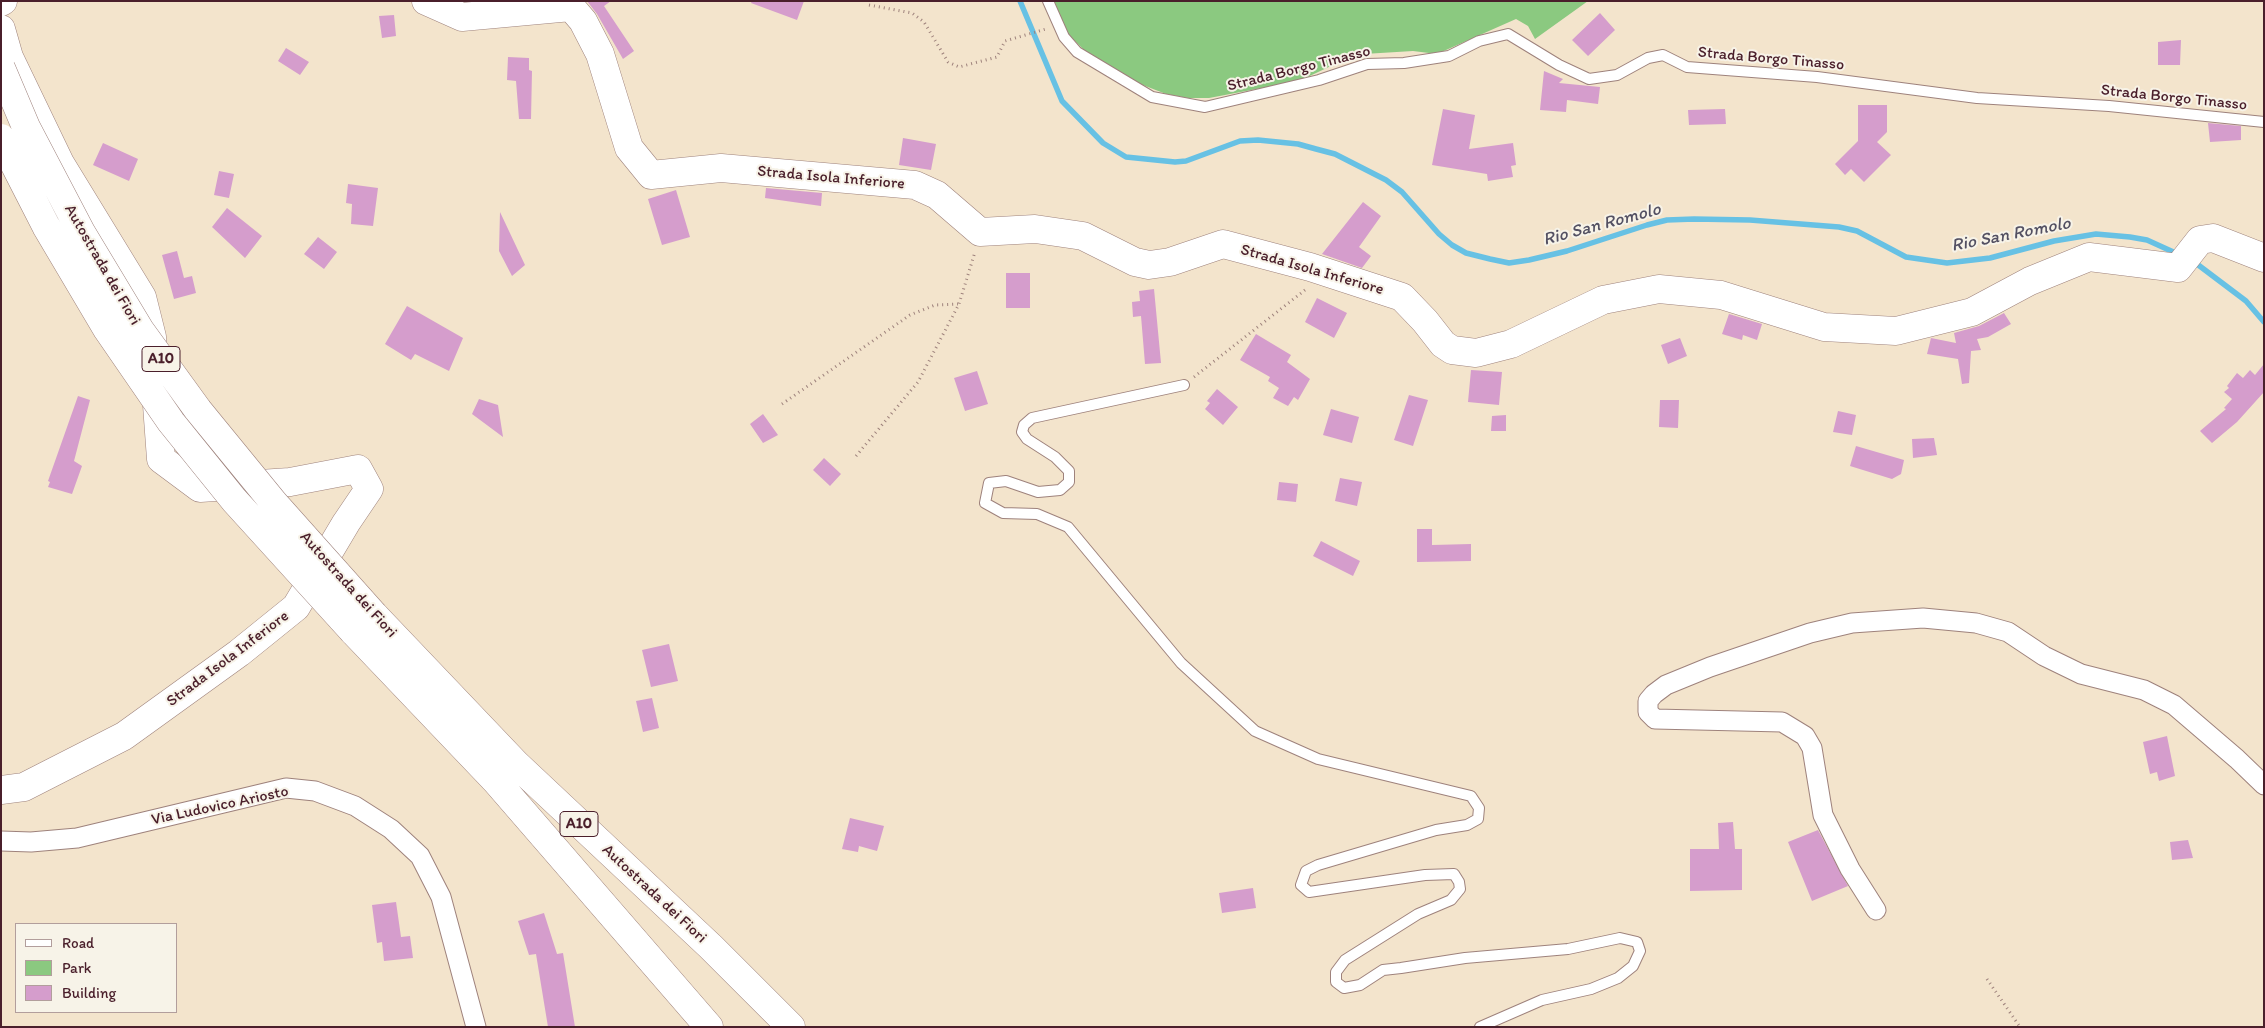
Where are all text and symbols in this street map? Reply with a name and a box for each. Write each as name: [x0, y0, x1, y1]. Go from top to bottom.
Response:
street label: Strada Borgo Tinasso: [1225, 42, 1373, 96]
street label: Strada Borgo Tinasso: [1697, 43, 1845, 75]
street label: Strada Borgo Tinasso: [2100, 81, 2248, 115]
street label: Strada Isola Inferiore: [756, 162, 906, 194]
water label: Rio San Romolo: [1541, 199, 1663, 251]
street label: Autostrada dei Fiori: [60, 201, 144, 329]
water label: Rio San Romolo: [1950, 213, 2072, 257]
street label: Strada Isola Inferiore: [1238, 240, 1386, 300]
road number: A10: [142, 346, 180, 372]
street label: Autostrada dei Fiori: [295, 528, 401, 642]
street label: Strada Isola Inferiore: [163, 607, 293, 711]
street label: Via Ludovico Ariosto: [150, 782, 290, 830]
road number: A10: [560, 812, 598, 836]
street label: Autostrada dei Fiori: [598, 840, 710, 948]
legend: [15, 923, 178, 1013]
text: Road: [62, 934, 94, 952]
text: Park: [62, 959, 92, 977]
text: Building: [62, 984, 116, 1002]

